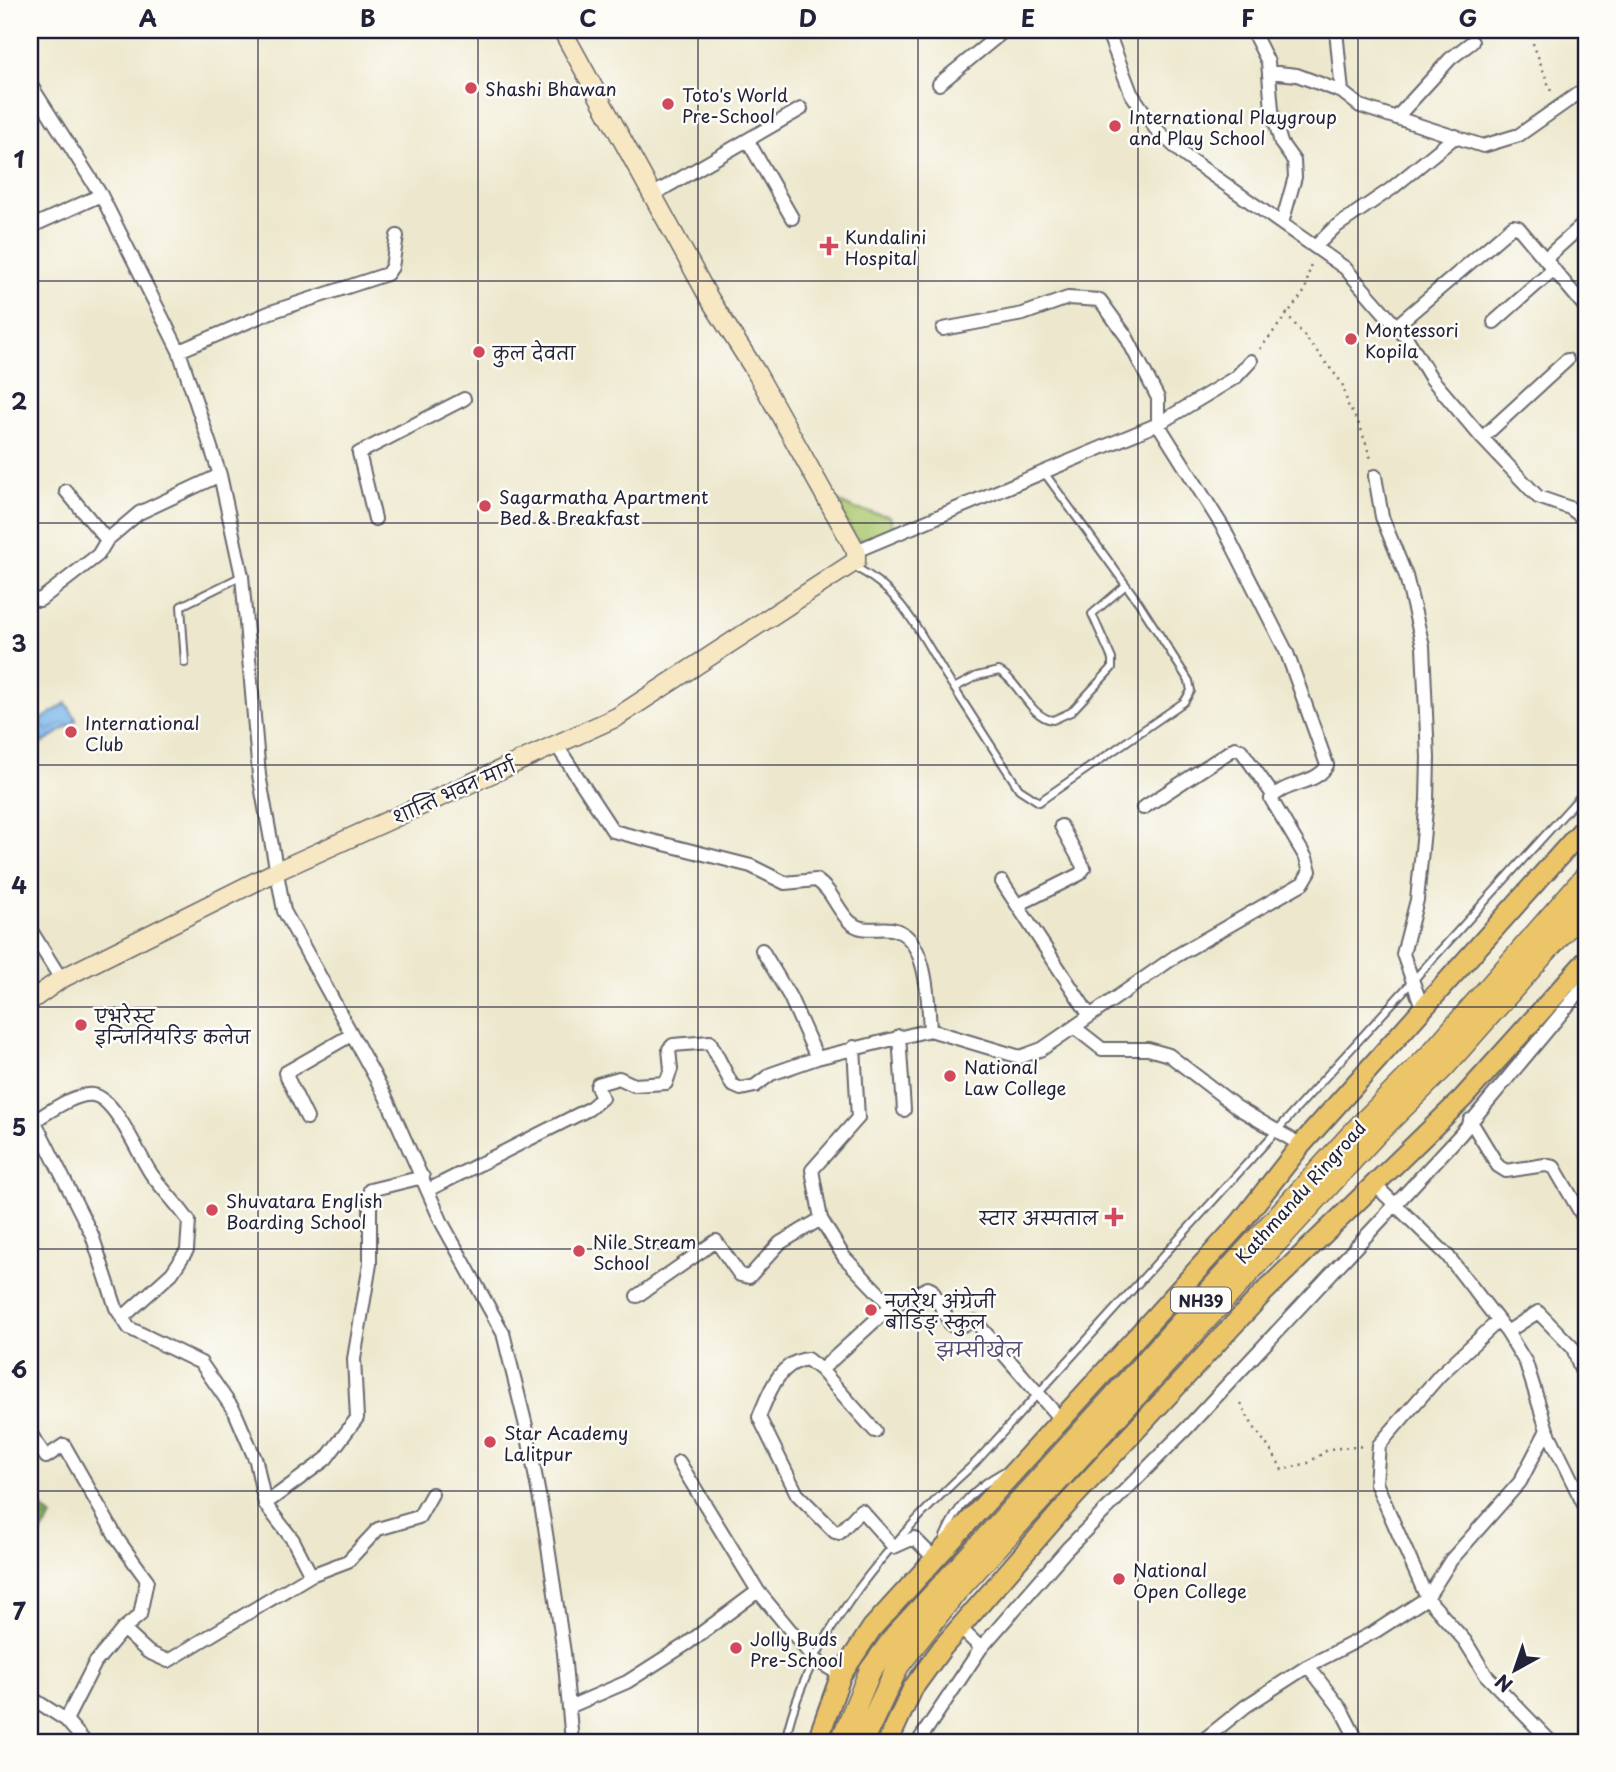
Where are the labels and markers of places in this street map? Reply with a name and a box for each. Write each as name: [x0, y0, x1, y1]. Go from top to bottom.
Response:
place label: Shashi Bhawan: [485, 75, 617, 102]
marker: Shashi Bhawan: [463, 80, 479, 96]
place label: Toto's World Pre-School: [682, 81, 788, 129]
marker: Toto's World Pre-School: [660, 96, 676, 112]
place label: International Playgroup and Play School: [1129, 103, 1337, 151]
marker: International Playgroup and Play School: [1107, 118, 1123, 134]
place label: Kundalini Hospital: [845, 223, 926, 271]
marker: Kundalini Hospital: [819, 236, 839, 256]
place label: Montessori Kopila: [1365, 316, 1459, 364]
marker: Montessori Kopila: [1343, 331, 1359, 347]
place label: कुल देवता: [492, 339, 577, 368]
marker: कुल देवता: [471, 344, 487, 360]
place label: Sagarmatha Apartment Bed & Breakfast: [499, 483, 708, 531]
marker: Sagarmatha Apartment Bed & Breakfast: [477, 498, 493, 514]
place label: International Club: [85, 709, 200, 757]
marker: International Club: [63, 724, 79, 740]
place label: एभरेस्ट इन्जिनियरिङ कलेज: [94, 1002, 252, 1050]
marker: एभरेस्ट इन्जिनियरिङ कलेज: [73, 1017, 89, 1033]
place label: National Law College: [964, 1053, 1067, 1101]
marker: National Law College: [942, 1068, 958, 1084]
place label: Shuvatara English Boarding School: [226, 1187, 383, 1235]
marker: Shuvatara English Boarding School: [204, 1202, 220, 1218]
place label: स्टार अस्पताल: [978, 1204, 1099, 1231]
marker: स्टार अस्पताल: [1104, 1207, 1124, 1227]
place label: Nile Stream School: [593, 1228, 696, 1276]
marker: Nile Stream School: [571, 1243, 587, 1259]
place label: नज़रेथ अंग्रेजी बोर्डिङ् स्कुल: [884, 1286, 996, 1337]
marker: नज़रेथ अंग्रेजी बोर्डिङ् स्कुल: [863, 1302, 879, 1318]
place label: Star Academy Lalitpur: [504, 1419, 628, 1467]
marker: Star Academy Lalitpur: [482, 1434, 498, 1450]
place label: National Open College: [1133, 1556, 1247, 1604]
marker: National Open College: [1111, 1571, 1127, 1587]
place label: Jolly Buds Pre-School: [750, 1625, 843, 1673]
marker: Jolly Buds Pre-School: [728, 1640, 744, 1656]

